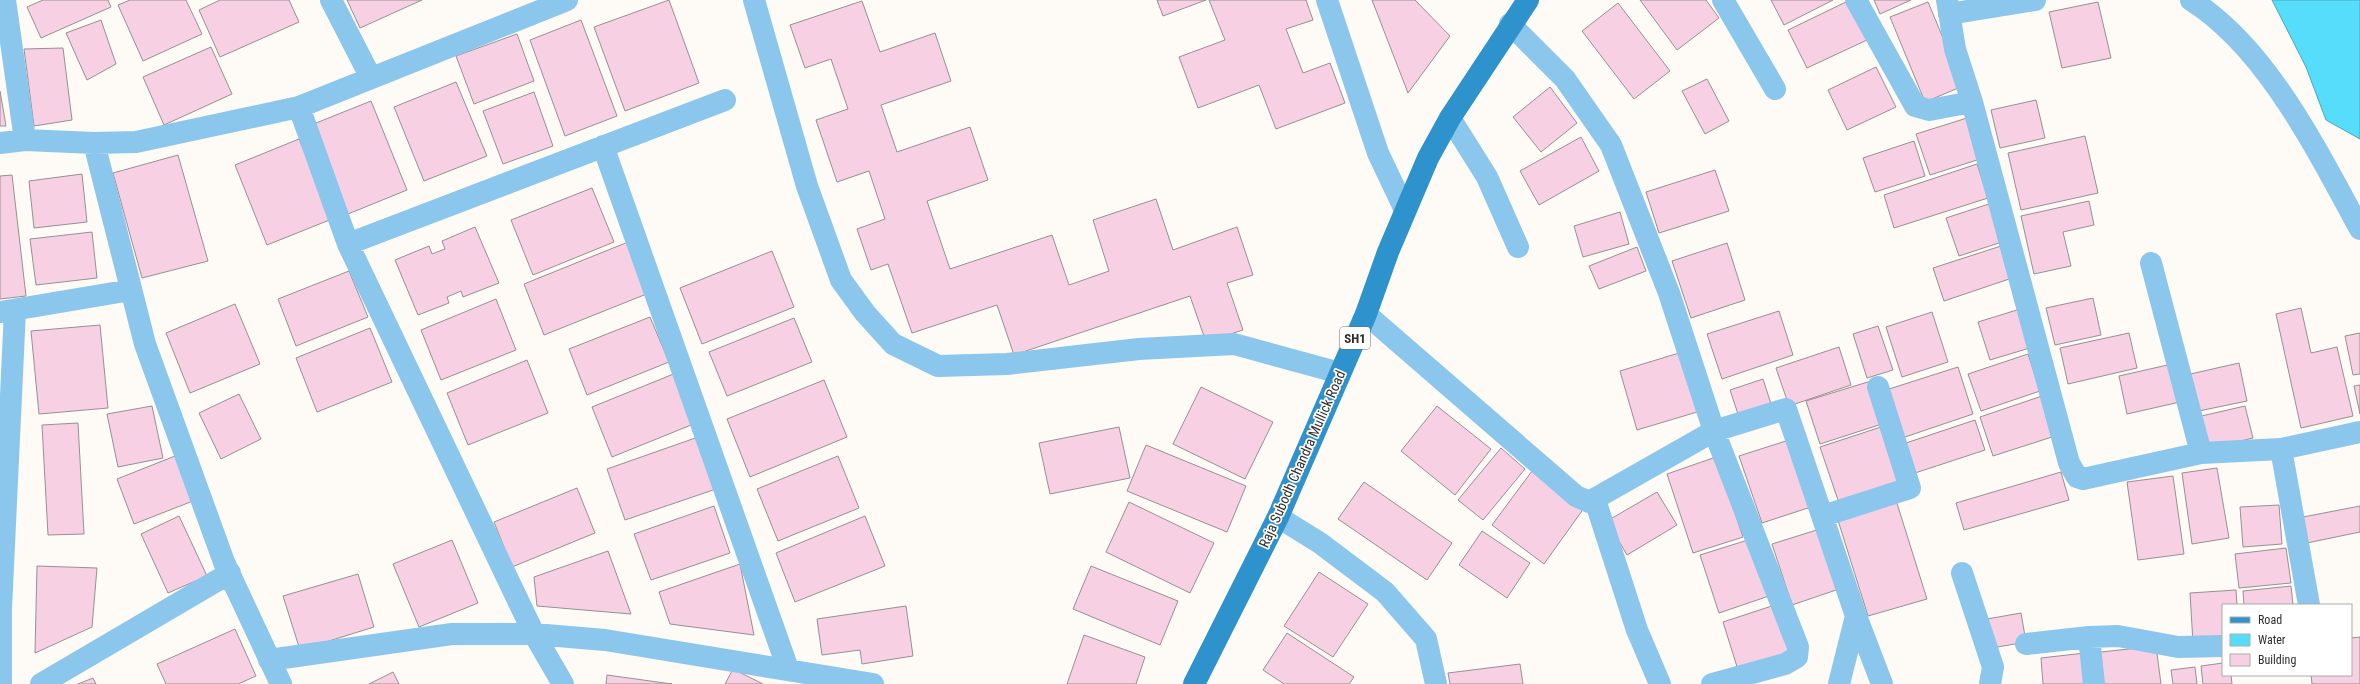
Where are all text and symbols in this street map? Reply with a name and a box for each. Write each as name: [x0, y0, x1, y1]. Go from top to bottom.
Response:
road number: SH1: [1340, 327, 1370, 349]
street label: Raja Subodh Chandra Mullick Road: [1256, 368, 1348, 550]
legend: [2222, 604, 2352, 676]
text: Road: [2258, 613, 2282, 627]
text: Water: [2258, 633, 2286, 647]
text: Building: [2258, 653, 2296, 667]

